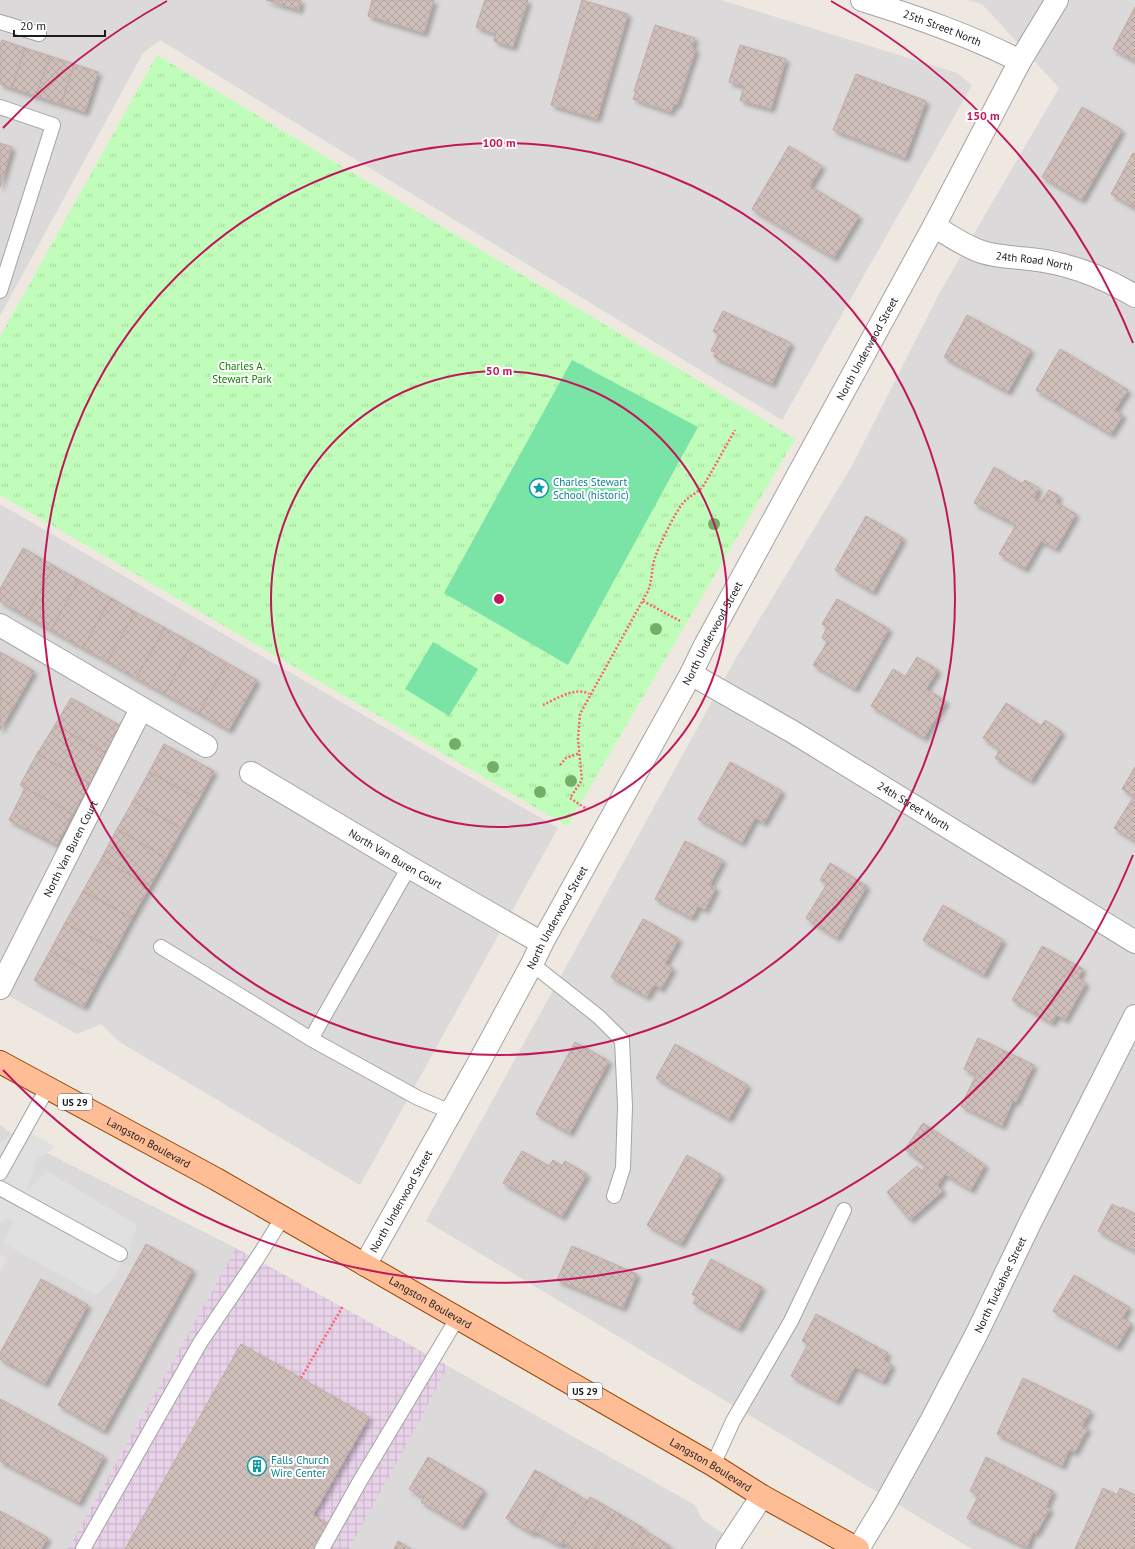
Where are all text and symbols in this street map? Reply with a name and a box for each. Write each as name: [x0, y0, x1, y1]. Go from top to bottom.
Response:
street label: 25th Street North: [901, 7, 984, 49]
scale bar: [14, 12, 105, 38]
text: 20 m: [20, 18, 46, 33]
text: 150 m: [966, 108, 1000, 123]
text: 100 m: [482, 135, 516, 150]
street label: 24th Road North: [995, 248, 1075, 274]
street label: North Underwood Street: [833, 294, 901, 403]
park label: Charles A. Stewart Park: [212, 359, 272, 386]
text: 50 m: [486, 363, 512, 378]
place label: Charles Stewart School (historic): [553, 475, 629, 502]
place icon: Charles Stewart School (historic): [528, 477, 550, 499]
street label: North Underwood Street: [679, 579, 746, 688]
centre of rings: [492, 592, 506, 606]
street label: 24th Street North: [875, 778, 953, 834]
street label: North Van Buren Court: [40, 798, 101, 899]
street label: North Van Buren Court: [346, 826, 445, 892]
street label: North Underwood Street: [524, 863, 590, 972]
road number: US 29: [58, 1094, 92, 1110]
street label: Langston Boulevard: [104, 1114, 193, 1171]
street label: North Underwood Street: [366, 1147, 435, 1255]
street label: North Tuckahoe Street: [971, 1234, 1029, 1335]
street label: Langston Boulevard: [386, 1273, 474, 1332]
road number: US 29: [568, 1383, 602, 1399]
street label: Langston Boulevard: [667, 1435, 754, 1495]
place label: Falls Church Wire Center: [271, 1453, 329, 1480]
building icon: Falls Church Wire Center: [246, 1455, 268, 1477]

